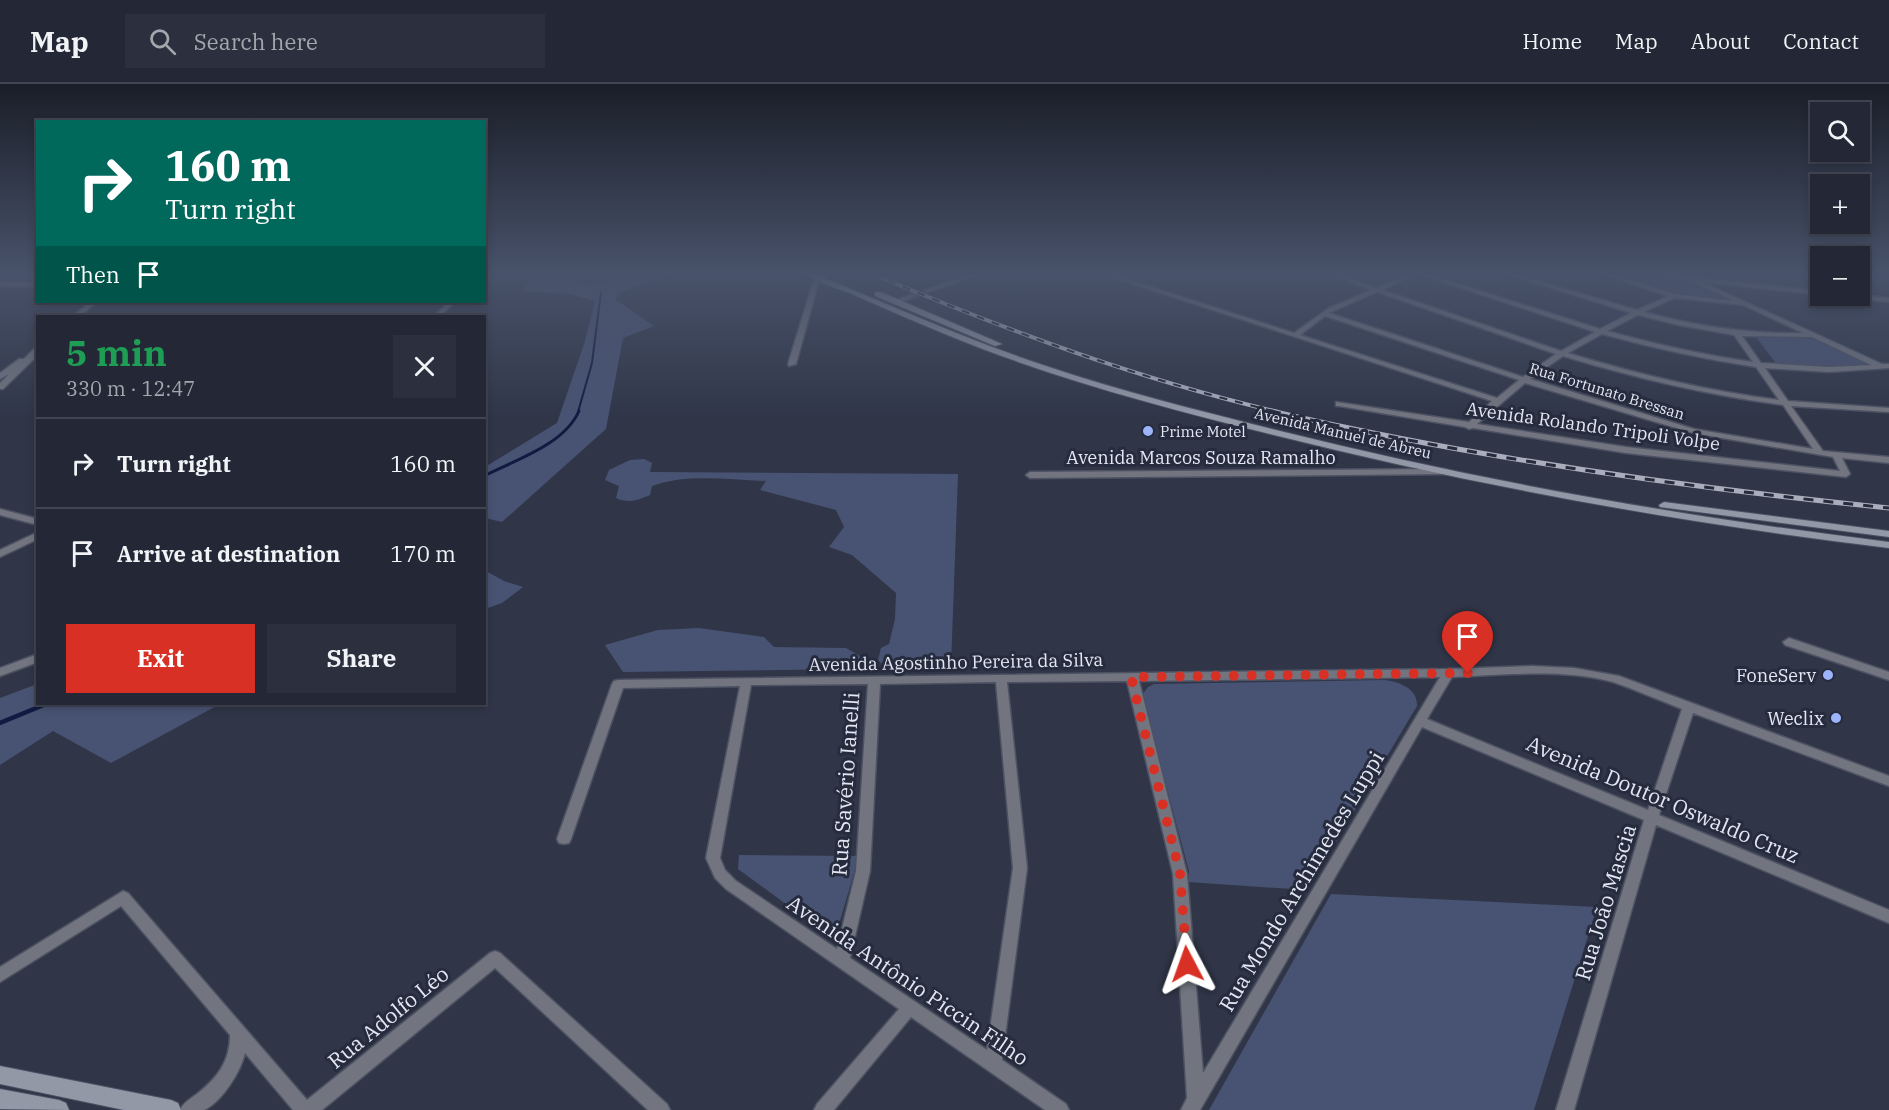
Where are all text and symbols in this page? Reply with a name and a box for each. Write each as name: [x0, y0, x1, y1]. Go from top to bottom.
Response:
search box: [125, 14, 545, 68]
text: Map: [30, 23, 89, 60]
icon: search: [146, 25, 179, 58]
text: Search here: [194, 27, 318, 56]
text: Home: [1522, 27, 1582, 55]
text: Map: [1615, 27, 1658, 55]
text: About: [1691, 27, 1750, 55]
text: Contact: [1783, 27, 1859, 55]
map controls: [1810, 102, 1870, 306]
button: search: [1810, 102, 1870, 162]
text: 160 m: [165, 138, 291, 193]
icon: right: [66, 144, 144, 222]
button: +: [1810, 174, 1870, 234]
text: Turn right: [165, 191, 296, 226]
button: −: [1810, 246, 1870, 306]
icon: arrive: [132, 258, 165, 291]
text: Then: [66, 260, 120, 289]
text: 5 min: [66, 329, 167, 376]
button: close: [393, 335, 456, 398]
street label: Rua Fortunato Bressan: [1527, 358, 1687, 424]
text: 330 m · 12:47: [66, 375, 195, 402]
street label: Avenida Rolando Tripoli Volpe: [1465, 397, 1721, 455]
street label: Avenida Manuel de Abreu: [1253, 403, 1433, 463]
place label: Prime Motel: [1160, 422, 1246, 441]
marker: Prime Motel: [1141, 424, 1155, 438]
street label: Avenida Marcos Souza Ramalho: [1066, 446, 1336, 469]
icon: right: [66, 447, 99, 480]
text: Turn right: [117, 449, 231, 478]
text: 160 m: [390, 449, 456, 478]
icon: arrive: [66, 537, 99, 570]
text: Arrive at destination: [117, 539, 340, 568]
text: 170 m: [390, 539, 456, 568]
pin: [1442, 611, 1493, 673]
icon: arrive: [1451, 620, 1484, 653]
button: Exit: [66, 624, 255, 693]
button: Share: [267, 624, 456, 693]
street label: Avenida Agostinho Pereira da Silva: [809, 648, 1104, 676]
place label: FoneServ: [1736, 664, 1816, 687]
marker: FoneServ: [1821, 668, 1835, 682]
street label: Rua Savério Ianelli: [825, 691, 865, 877]
place label: Weclix: [1767, 707, 1824, 730]
marker: Weclix: [1829, 711, 1843, 725]
street label: Avenida Doutor Oswaldo Cruz: [1522, 729, 1804, 869]
street label: Rua Mondo Archimedes Luppi: [1212, 746, 1390, 1016]
street label: Rua João Mascia: [1568, 820, 1642, 984]
street label: Avenida Antônio Piccin Filho: [782, 889, 1034, 1071]
position arrow: [1155, 932, 1219, 996]
street label: Rua Adolfo Léo: [322, 960, 454, 1074]

